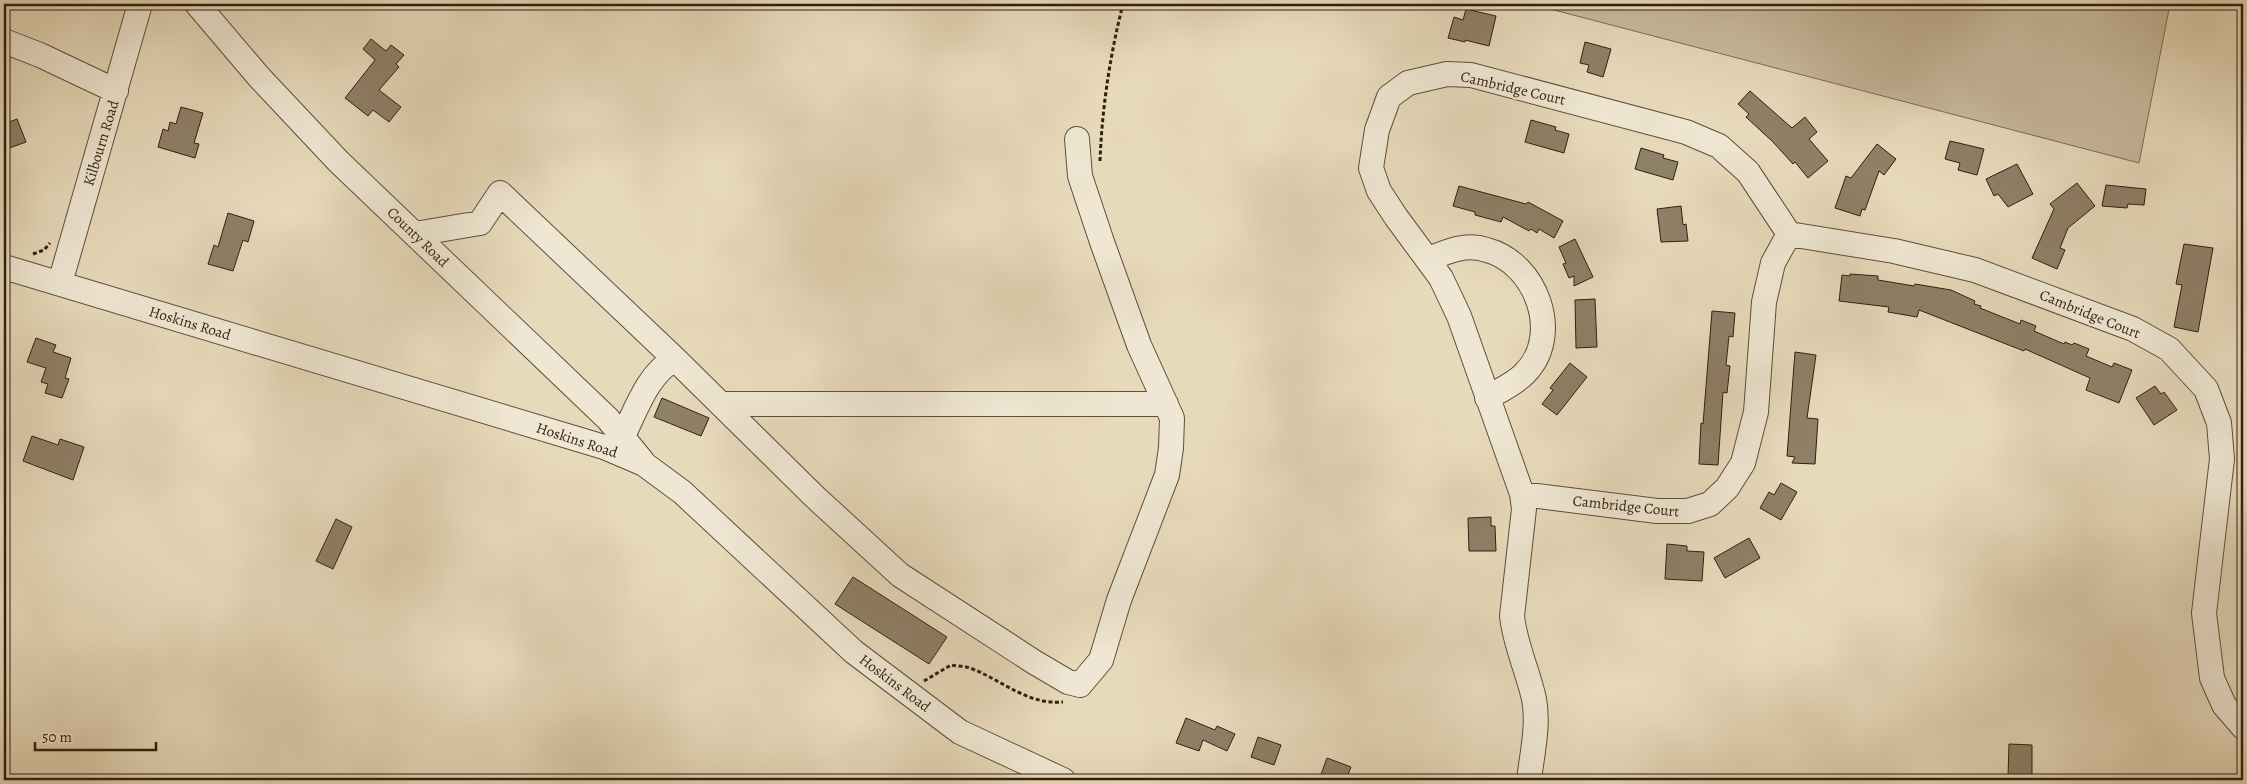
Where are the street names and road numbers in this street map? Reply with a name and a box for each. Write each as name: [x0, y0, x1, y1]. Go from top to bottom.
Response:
street label: Cambridge Court: [1459, 66, 1567, 110]
street label: Kilbourn Road: [78, 97, 124, 188]
street label: County Road: [383, 202, 454, 272]
street label: Cambridge Court: [2037, 285, 2143, 343]
street label: Hoskins Road: [147, 301, 234, 345]
street label: Hoskins Road: [534, 417, 621, 463]
street label: Cambridge Court: [1572, 490, 1680, 522]
street label: Hoskins Road: [855, 650, 936, 717]

